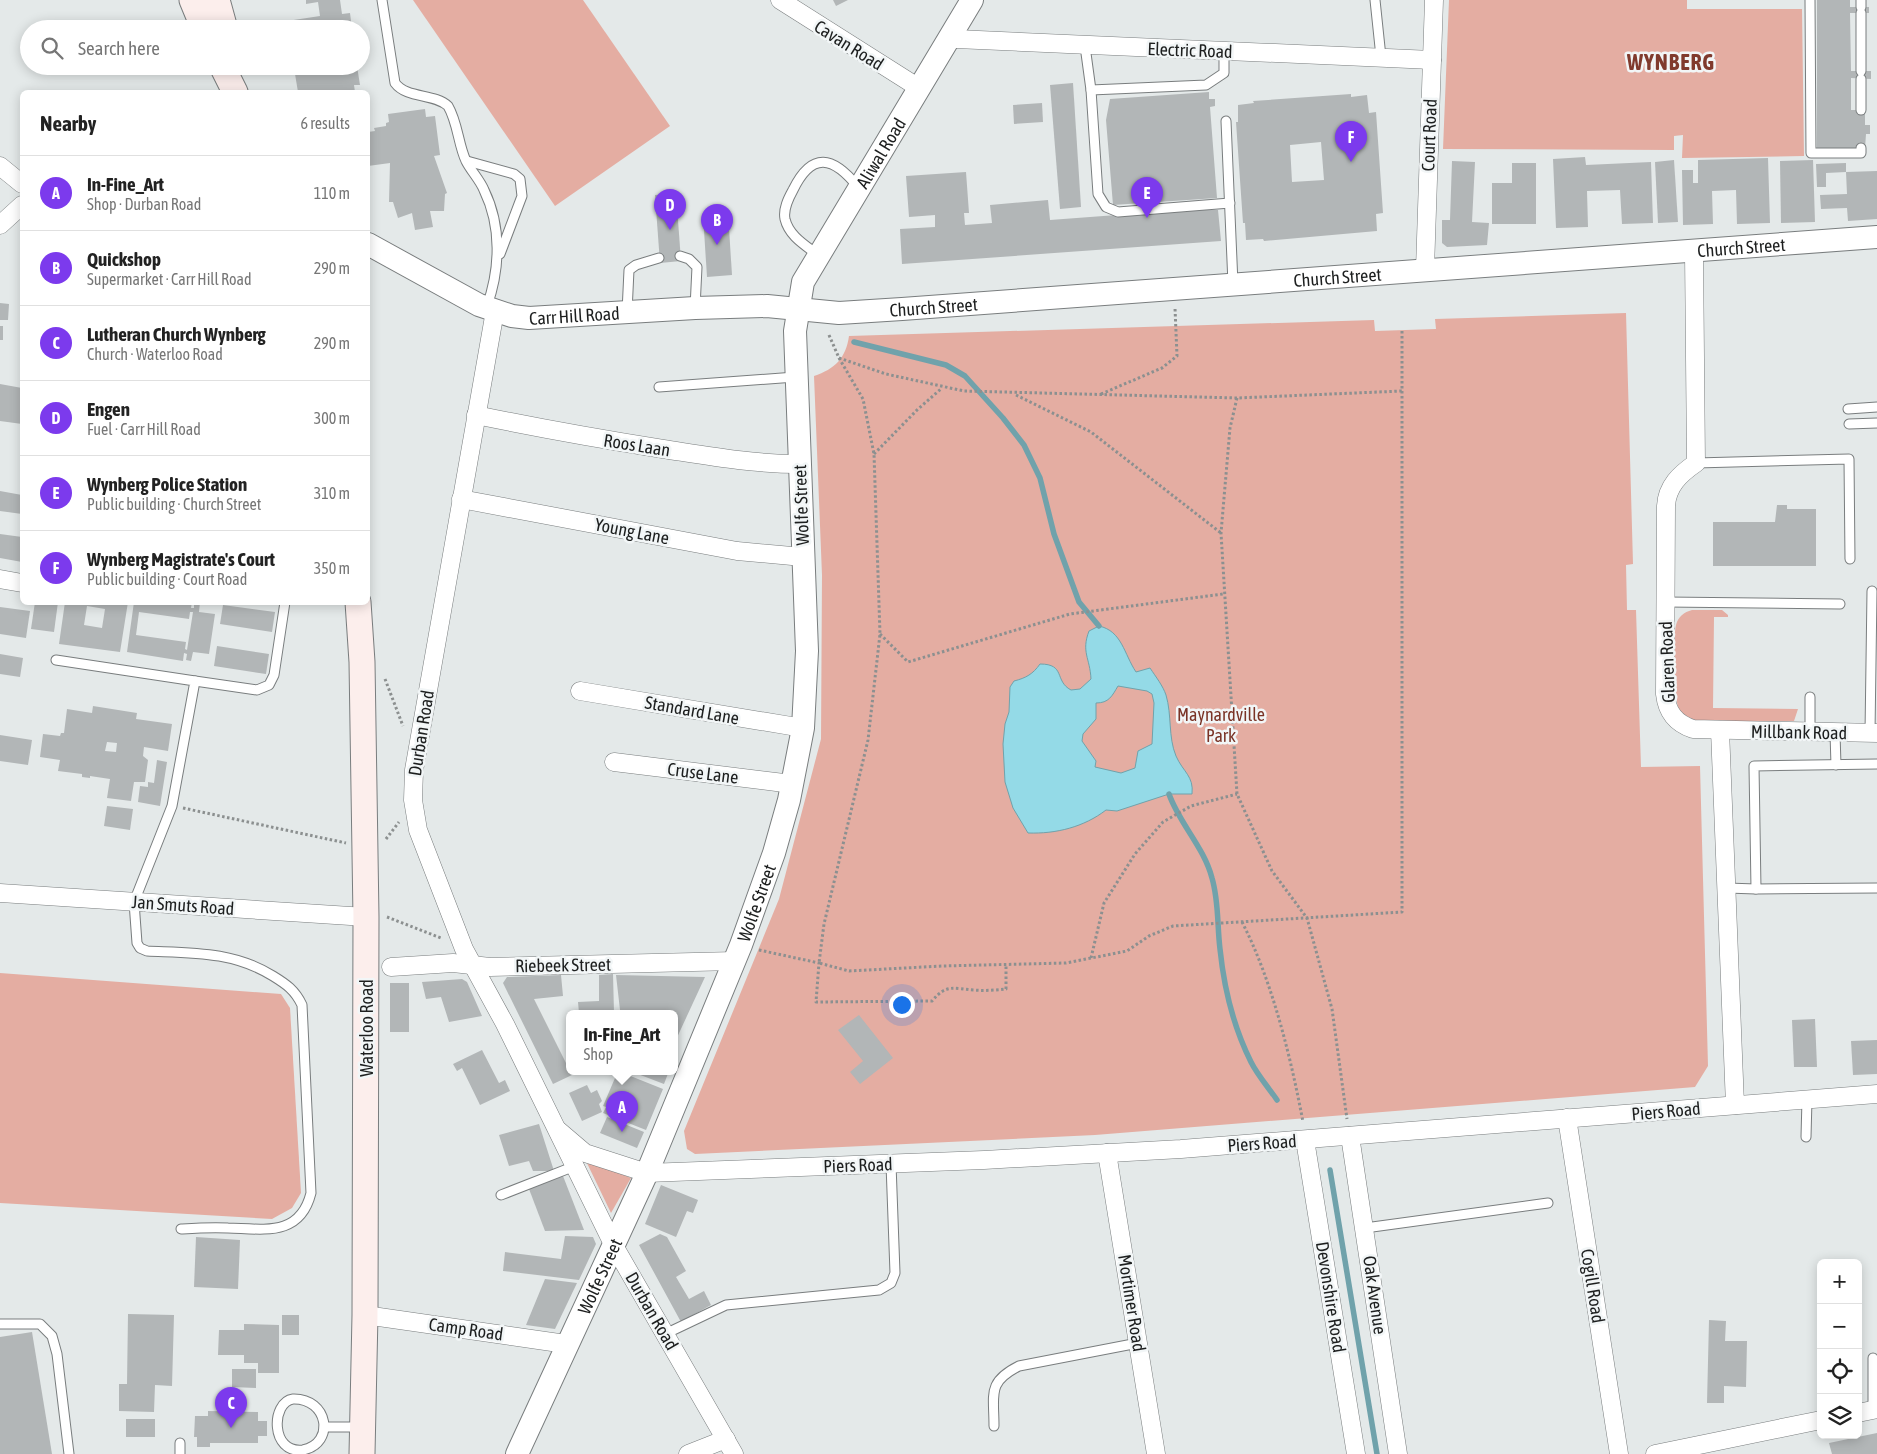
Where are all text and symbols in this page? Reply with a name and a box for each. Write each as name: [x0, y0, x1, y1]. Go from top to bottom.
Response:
street label: Cavan Road: [811, 16, 887, 74]
search box: [20, 20, 370, 75]
icon: search: [38, 34, 66, 62]
text: Search here: [78, 37, 160, 59]
street label: Electric Road: [1147, 38, 1233, 62]
district label: WYNBERG: [1626, 49, 1715, 75]
street label: Court Road: [1417, 98, 1441, 172]
text: Nearby: [40, 111, 96, 135]
text: 6 results: [300, 114, 350, 132]
street label: Aliwal Road: [851, 114, 910, 192]
pin: F: [1335, 121, 1367, 162]
text: In-Fine_Art: [87, 173, 164, 195]
pin: E: [1131, 177, 1163, 218]
text: A: [52, 184, 60, 202]
text: 110 m: [314, 184, 350, 202]
pin: D: [654, 189, 686, 230]
text: Shop · Durban Road: [87, 195, 201, 213]
pin: B: [701, 204, 733, 245]
street label: Church Street: [1697, 233, 1786, 261]
text: Quickshop: [87, 248, 161, 270]
text: B: [52, 259, 60, 277]
text: 290 m: [314, 259, 350, 277]
street label: Church Street: [1293, 263, 1382, 291]
text: Supermarket · Carr Hill Road: [87, 270, 252, 288]
street label: Church Street: [889, 293, 978, 320]
street label: Carr Hill Road: [529, 302, 620, 328]
text: Lutheran Church Wynberg: [87, 323, 266, 345]
text: C: [52, 334, 60, 352]
text: 290 m: [314, 334, 350, 352]
text: Church · Waterloo Road: [87, 345, 223, 363]
text: Engen: [87, 398, 130, 420]
text: D: [52, 409, 60, 427]
text: 300 m: [314, 409, 350, 427]
text: Fuel · Carr Hill Road: [87, 420, 201, 438]
street label: Roos Laan: [602, 429, 672, 461]
street label: Wolfe Street: [789, 464, 813, 546]
text: Wynberg Police Station: [87, 473, 247, 495]
text: E: [53, 484, 59, 502]
text: 310 m: [314, 484, 350, 502]
text: Public building · Church Street: [87, 495, 261, 513]
street label: Young Lane: [593, 514, 671, 548]
text: Wynberg Magistrate's Court: [87, 548, 275, 570]
text: F: [53, 559, 59, 577]
text: 350 m: [314, 559, 350, 577]
text: Public building · Court Road: [87, 570, 247, 588]
street label: Glaren Road: [1655, 621, 1679, 703]
street label: Durban Road: [404, 689, 438, 777]
street label: Standard Lane: [643, 691, 741, 729]
park label: Maynardville Park: [1177, 704, 1265, 746]
street label: Millbank Road: [1751, 721, 1847, 743]
street label: Cruse Lane: [666, 758, 740, 788]
street label: Wolfe Street: [733, 861, 780, 944]
street label: Jan Smuts Road: [131, 891, 235, 919]
street label: Riebeek Street: [515, 954, 611, 976]
street label: Waterloo Road: [356, 979, 377, 1077]
your location: [889, 992, 915, 1018]
popup: [566, 1010, 678, 1075]
text: In-Fine_Art: [583, 1023, 661, 1045]
text: Shop: [583, 1045, 613, 1063]
pin: A: [606, 1091, 638, 1132]
street label: Piers Road: [1631, 1098, 1701, 1124]
street label: Piers Road: [1227, 1130, 1297, 1156]
street label: Piers Road: [823, 1153, 893, 1177]
street label: Wolfe Street: [573, 1235, 626, 1317]
street label: Devonshire Road: [1312, 1240, 1350, 1354]
street label: Cogill Road: [1577, 1247, 1609, 1325]
street label: Mortimer Road: [1114, 1253, 1150, 1353]
street label: Oak Avenue: [1359, 1254, 1391, 1336]
map controls: [1817, 1259, 1862, 1439]
button: +: [1817, 1259, 1862, 1304]
street label: Durban Road: [621, 1268, 683, 1354]
button: −: [1817, 1304, 1862, 1349]
street label: Camp Road: [428, 1313, 504, 1345]
button: locate: [1817, 1349, 1862, 1394]
pin: C: [215, 1387, 247, 1428]
button: layers: [1817, 1394, 1862, 1439]

